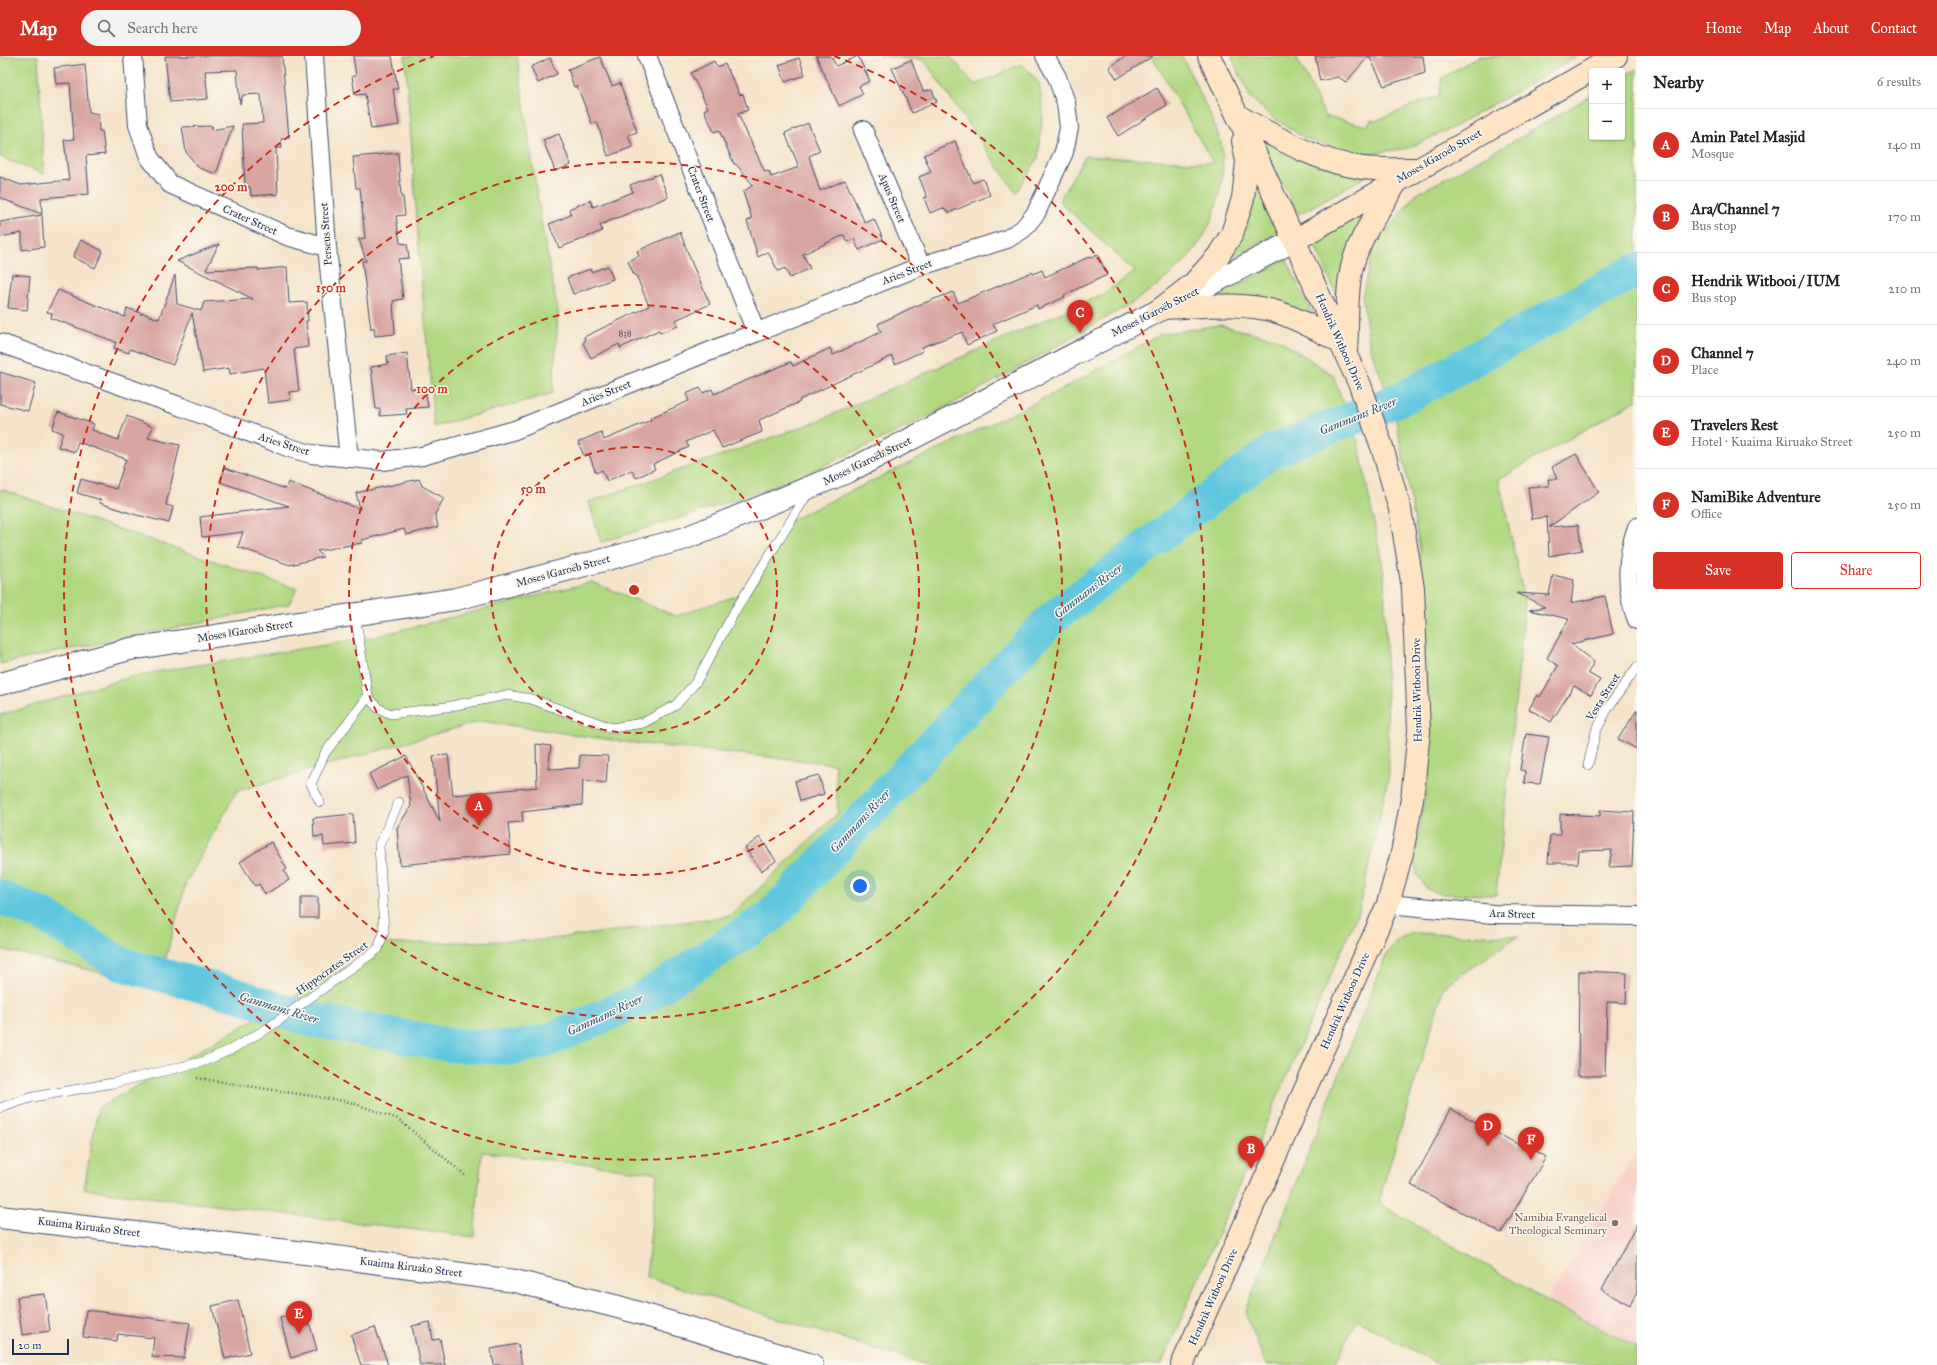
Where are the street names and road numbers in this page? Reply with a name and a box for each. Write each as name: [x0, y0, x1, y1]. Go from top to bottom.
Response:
street label: Moses ǁGaroëb Street: [1394, 126, 1484, 186]
street label: Crater Street: [684, 164, 718, 224]
street label: Apus Street: [875, 170, 908, 225]
street label: Crater Street: [221, 202, 279, 238]
street label: Perseus Street: [317, 202, 335, 266]
street label: Aries Street: [879, 256, 934, 288]
street label: Moses ǁGaroëb Street: [1109, 284, 1201, 340]
street label: Hendrik Witbooi Drive: [1313, 291, 1367, 393]
street label: Aries Street: [578, 377, 633, 409]
street label: Aries Street: [256, 429, 311, 458]
street label: Moses ǁGaroëb Street: [821, 434, 913, 488]
street label: Moses ǁGaroëb Street: [515, 552, 612, 590]
street label: Moses ǁGaroëb Street: [196, 617, 294, 645]
street label: Hendrik Witbooi Drive: [1410, 637, 1424, 743]
street label: Vesta Street: [1583, 671, 1623, 724]
street label: Ara Street: [1488, 907, 1535, 921]
street label: Hippocrates Street: [294, 938, 371, 998]
street label: Hendrik Witbooi Drive: [1318, 950, 1372, 1052]
street label: Kuaima Riruako Street: [37, 1214, 141, 1240]
street label: Hendrik Witbooi Drive: [1186, 1246, 1240, 1348]
street label: Kuaima Riruako Street: [359, 1254, 463, 1280]

